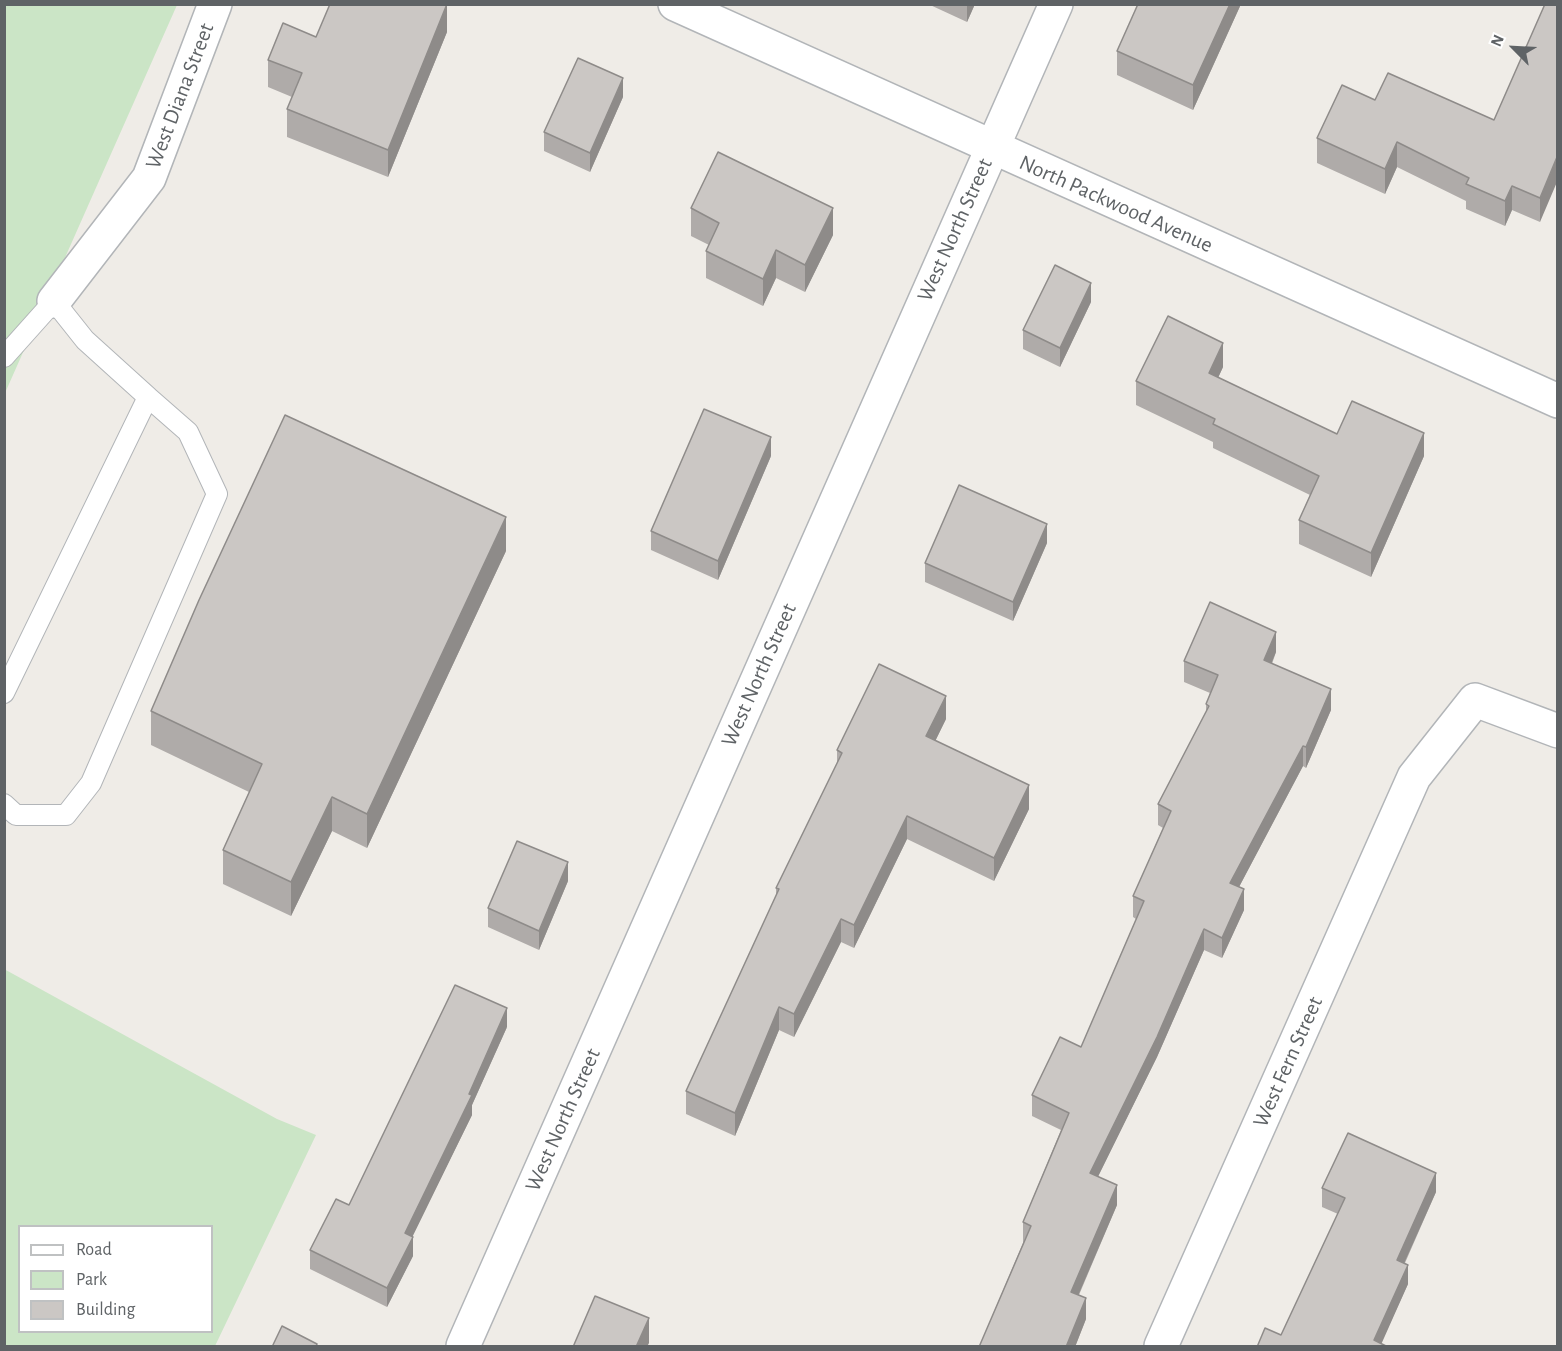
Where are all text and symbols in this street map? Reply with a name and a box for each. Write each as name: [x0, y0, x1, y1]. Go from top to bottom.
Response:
north arrow: [1484, 18, 1544, 78]
street label: West Diana Street: [140, 19, 220, 173]
text: N: [1488, 32, 1507, 49]
street label: North Packwood Avenue: [1015, 149, 1217, 259]
street label: West North Street: [912, 154, 998, 306]
street label: West North Street: [716, 599, 802, 751]
street label: West Fern Street: [1247, 993, 1329, 1131]
street label: West North Street: [520, 1044, 606, 1196]
legend: [18, 1225, 213, 1333]
text: Road: [76, 1241, 112, 1259]
text: Park: [76, 1271, 107, 1289]
text: Building: [76, 1301, 135, 1319]

